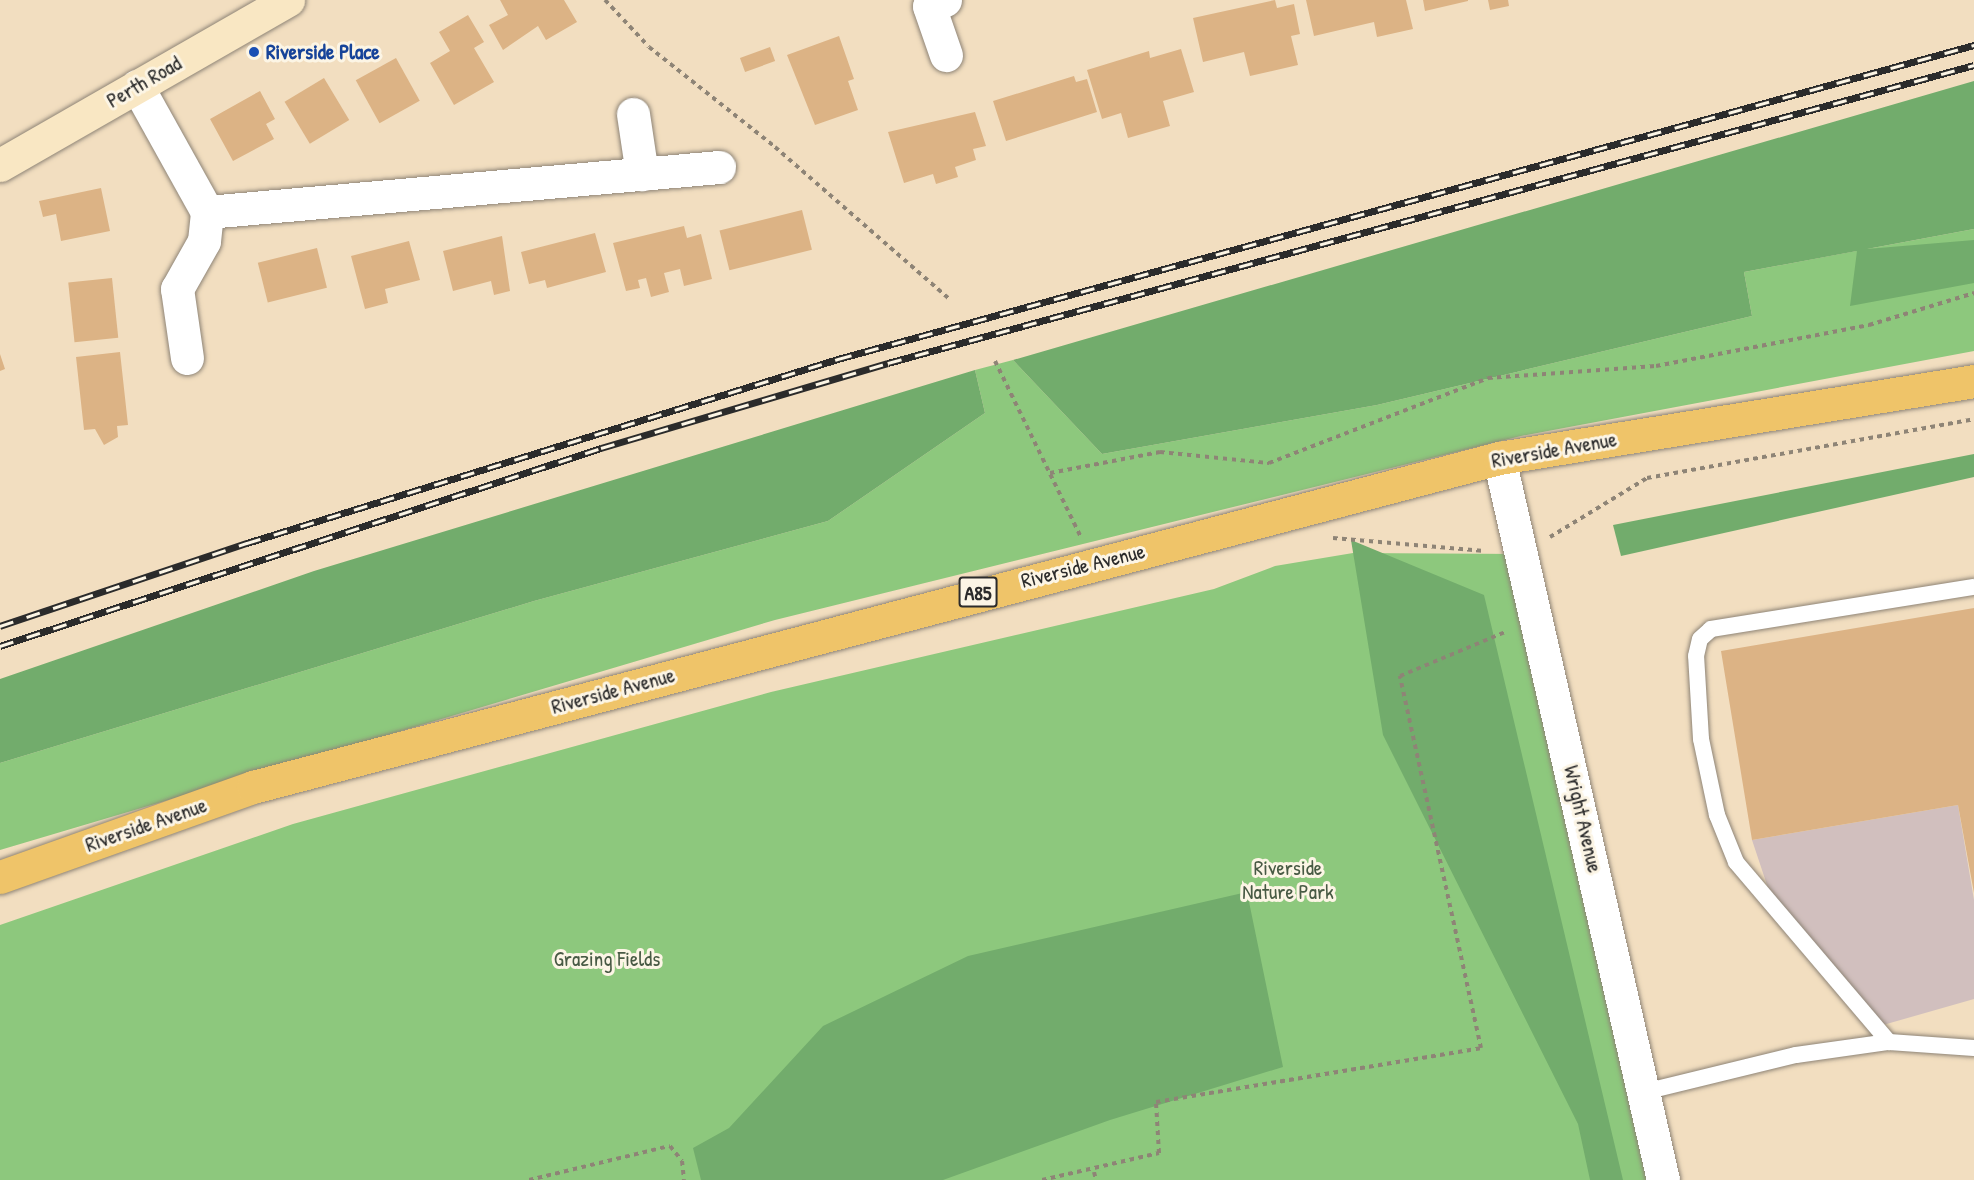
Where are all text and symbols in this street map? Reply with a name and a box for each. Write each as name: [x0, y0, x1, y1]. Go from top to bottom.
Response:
place label: Riverside Place: [266, 39, 380, 65]
marker: Riverside Place: [247, 45, 261, 59]
street label: Perth Road: [102, 51, 186, 113]
street label: Riverside Avenue: [1490, 427, 1618, 473]
street label: Riverside Avenue: [1019, 538, 1147, 594]
road number: A85: [958, 575, 998, 609]
street label: Riverside Avenue: [549, 662, 677, 720]
street label: Wright Avenue: [1558, 763, 1608, 875]
street label: Riverside Avenue: [82, 792, 210, 858]
park label: Riverside Nature Park: [1242, 855, 1334, 905]
park label: Grazing Fields: [554, 946, 660, 972]

